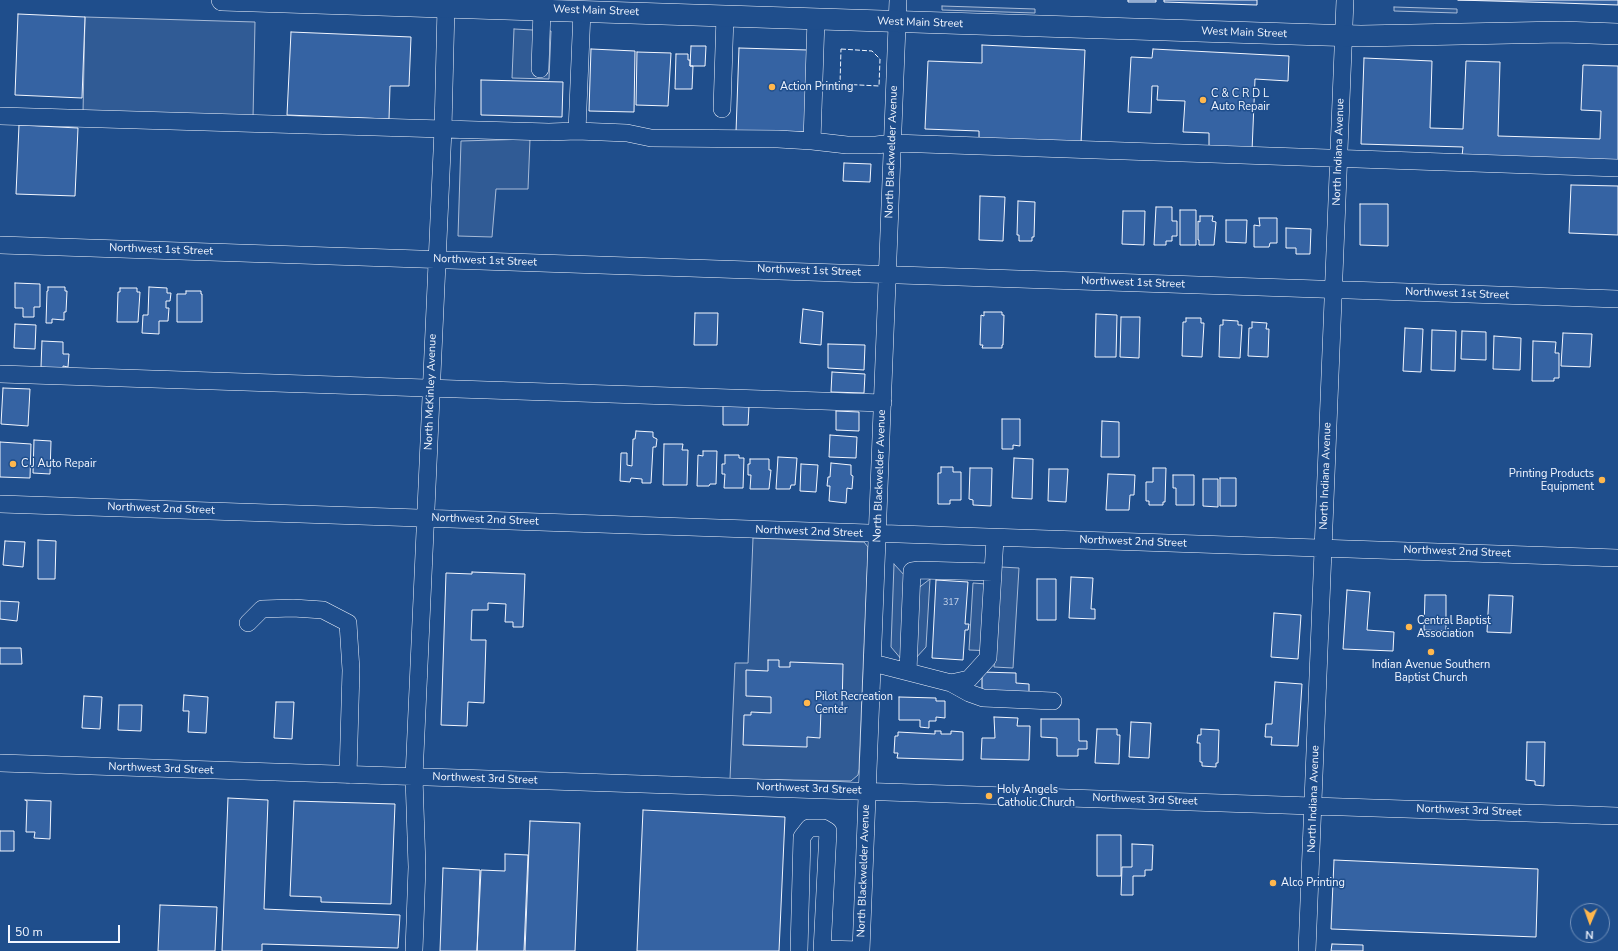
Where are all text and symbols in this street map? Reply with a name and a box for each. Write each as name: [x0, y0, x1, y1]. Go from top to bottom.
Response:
street label: West Main Street: [553, 3, 639, 19]
street label: West Main Street: [877, 15, 963, 31]
street label: West Main Street: [1201, 25, 1287, 41]
place label: Action Printing: [780, 80, 853, 94]
marker: Action Printing: [767, 82, 777, 92]
street label: North Blackwelder Avenue: [883, 85, 901, 219]
place label: C & C R D L Auto Repair: [1211, 87, 1270, 113]
marker: C & C R D L Auto Repair: [1198, 95, 1208, 105]
street label: North Indiana Avenue: [1331, 98, 1347, 206]
street label: Northwest 1st Street: [109, 242, 213, 258]
street label: Northwest 1st Street: [433, 253, 537, 269]
street label: Northwest 1st Street: [757, 263, 861, 279]
street label: Northwest 1st Street: [1081, 275, 1185, 291]
street label: Northwest 1st Street: [1405, 286, 1509, 302]
street label: North McKinley Avenue: [422, 334, 440, 450]
street label: North Blackwelder Avenue: [871, 409, 889, 543]
street label: North Indiana Avenue: [1318, 422, 1334, 530]
place label: C J Auto Repair: [21, 457, 96, 471]
marker: C J Auto Repair: [8, 459, 18, 469]
place label: Printing Products Equipment: [1509, 467, 1594, 493]
marker: Printing Products Equipment: [1597, 475, 1607, 485]
street label: Northwest 2nd Street: [107, 501, 215, 517]
street label: Northwest 2nd Street: [431, 512, 539, 528]
street label: Northwest 2nd Street: [755, 524, 863, 540]
street label: Northwest 2nd Street: [1079, 534, 1187, 550]
street label: Northwest 2nd Street: [1403, 544, 1511, 560]
house number: 317: [943, 598, 959, 608]
place label: Central Baptist Association: [1417, 614, 1491, 640]
marker: Central Baptist Association: [1404, 622, 1414, 632]
marker: Indian Avenue Southern Baptist Church: [1426, 647, 1436, 657]
place label: Indian Avenue Southern Baptist Church: [1372, 658, 1490, 684]
place label: Pilot Recreation Center: [815, 690, 893, 716]
marker: Pilot Recreation Center: [802, 698, 812, 708]
street label: North Indiana Avenue: [1306, 745, 1322, 853]
street label: Northwest 3rd Street: [108, 761, 214, 777]
street label: Northwest 3rd Street: [432, 771, 538, 787]
street label: Northwest 3rd Street: [756, 781, 862, 797]
place label: Holy Angels Catholic Church: [997, 783, 1075, 809]
marker: Holy Angels Catholic Church: [984, 791, 994, 801]
street label: Northwest 3rd Street: [1092, 792, 1198, 808]
street label: Northwest 3rd Street: [1416, 803, 1522, 819]
street label: North Blackwelder Avenue: [855, 804, 873, 938]
place label: Alco Printing: [1281, 876, 1345, 890]
marker: Alco Printing: [1268, 878, 1278, 888]
north arrow: [1570, 903, 1610, 943]
scale bar: [10, 917, 122, 943]
text: 50 m: [15, 924, 43, 940]
text: N: [1585, 927, 1594, 942]

